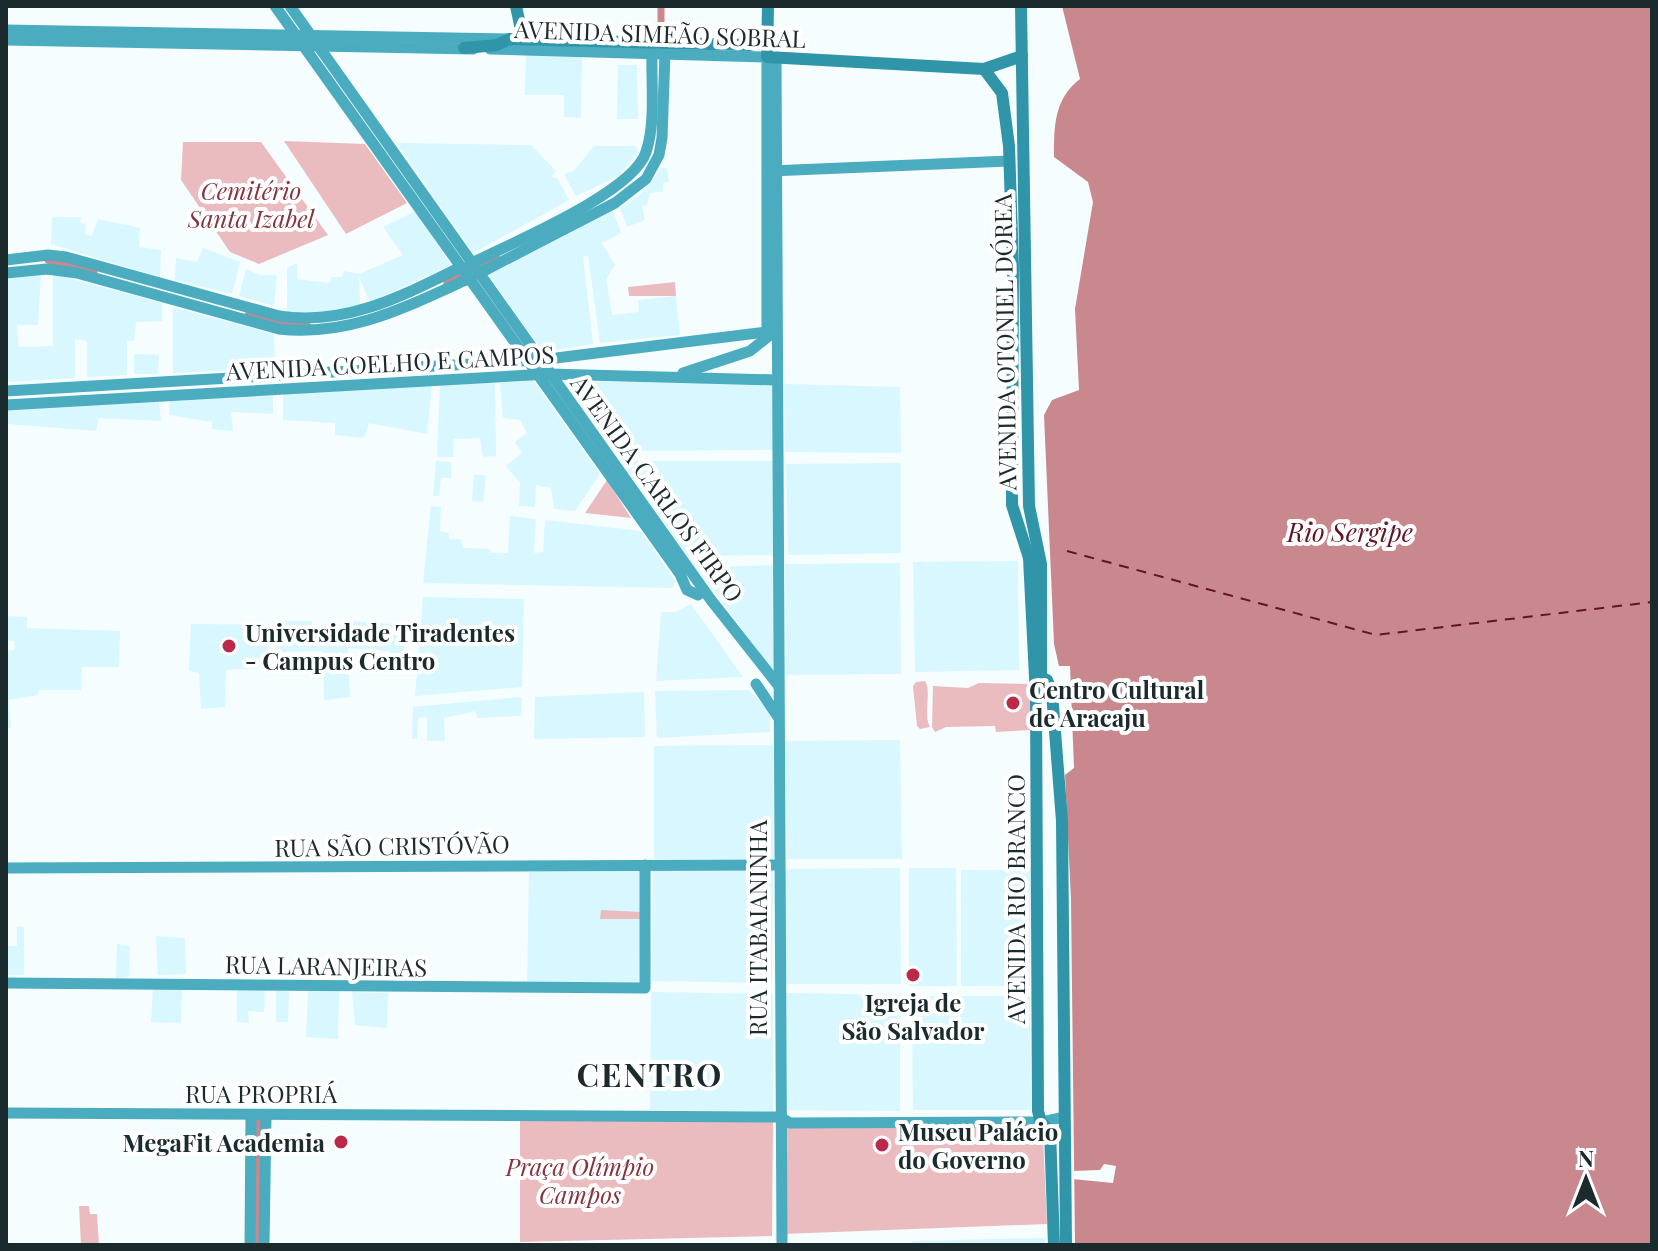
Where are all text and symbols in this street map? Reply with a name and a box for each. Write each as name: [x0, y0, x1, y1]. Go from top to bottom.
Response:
street label: AVENIDA SIMEÃO SOBRAL: [513, 12, 806, 54]
park label: Cemitério Santa Izabel: [187, 174, 316, 234]
street label: AVENIDA OTONIEL DÓREA: [985, 192, 1023, 492]
street label: AVENIDA COELHO E CAMPOS: [224, 337, 555, 387]
street label: AVENIDA CARLOS FIRPO: [564, 367, 751, 608]
water label: Rio Sergipe: [1286, 514, 1413, 549]
place label: Universidade Tiradentes - Campus Centro: [245, 616, 515, 676]
marker: Universidade Tiradentes - Campus Centro: [220, 637, 238, 655]
place label: Centro Cultural de Aracaju: [1029, 673, 1205, 733]
marker: Centro Cultural de Aracaju: [1004, 694, 1022, 712]
street label: AVENIDA RIO BRANCO: [999, 774, 1031, 1025]
street label: RUA ITABAIANINHA: [741, 819, 773, 1036]
street label: RUA SÃO CRISTÓVÃO: [274, 827, 510, 863]
street label: RUA LARANJEIRAS: [225, 947, 427, 983]
marker: Igreja de São Salvador: [904, 966, 922, 984]
place label: Igreja de São Salvador: [842, 986, 985, 1046]
district label: CENTRO: [577, 1052, 723, 1095]
street label: RUA PROPRIÁ: [185, 1077, 338, 1109]
place label: Museu Palácio do Governo: [898, 1115, 1058, 1175]
place label: MegaFit Academia: [123, 1126, 326, 1158]
marker: MegaFit Academia: [332, 1133, 350, 1151]
marker: Museu Palácio do Governo: [873, 1136, 891, 1154]
north arrow: [1546, 1139, 1626, 1219]
text: N: [1578, 1143, 1594, 1173]
park label: Praça Olímpio Campos: [505, 1150, 654, 1210]

